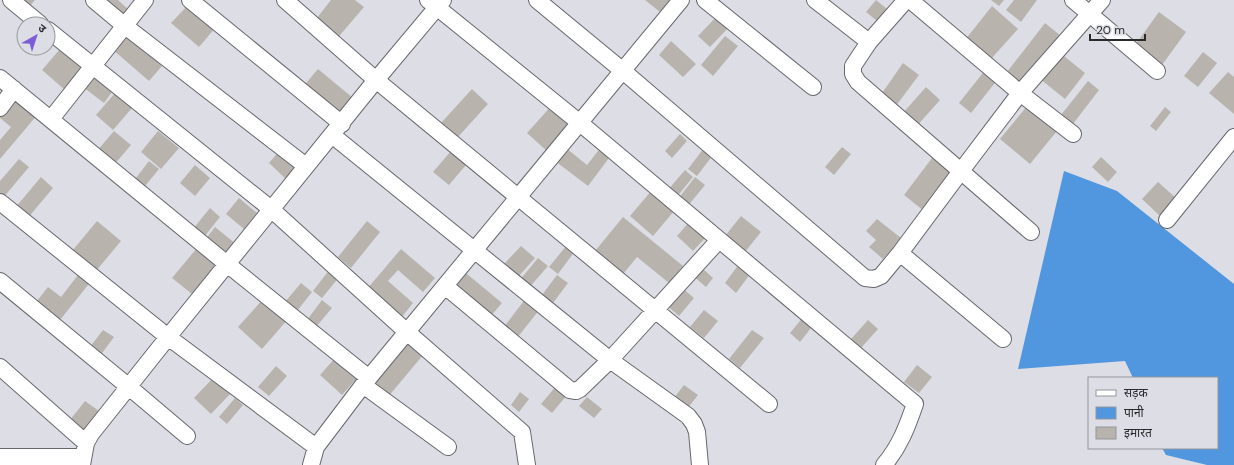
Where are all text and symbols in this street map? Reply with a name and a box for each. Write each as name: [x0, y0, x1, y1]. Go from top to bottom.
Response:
north arrow: [16, 16, 56, 56]
scale bar: [1090, 16, 1145, 42]
text: उ: [35, 21, 50, 36]
text: 20 m: [1096, 22, 1125, 38]
legend: [1088, 377, 1218, 449]
text: सड़क: [1124, 385, 1149, 401]
text: पानी: [1124, 405, 1145, 421]
text: इमारत: [1124, 425, 1153, 441]

